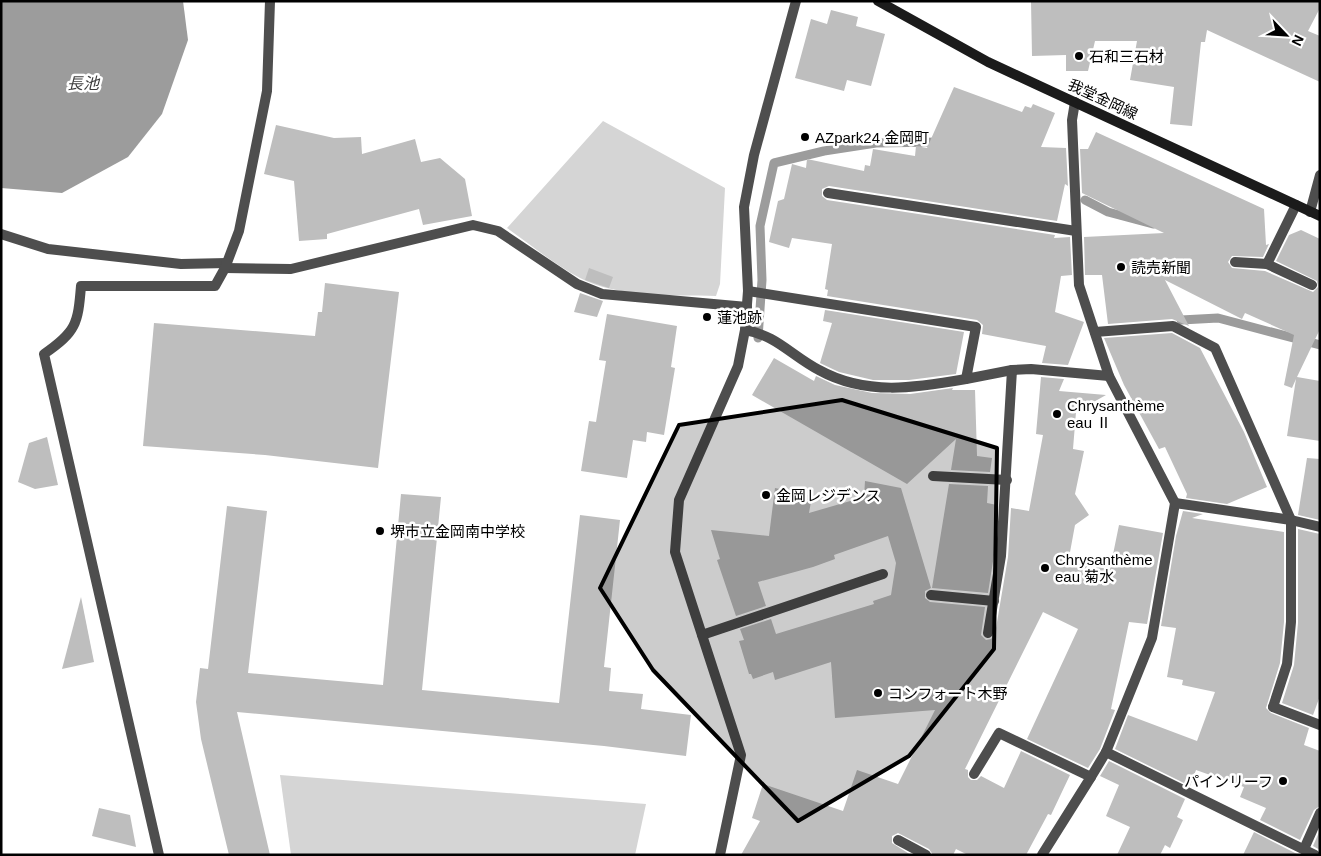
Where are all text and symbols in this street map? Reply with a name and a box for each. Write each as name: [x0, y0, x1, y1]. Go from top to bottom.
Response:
north arrow: [1261, 10, 1311, 60]
text: N: [1288, 33, 1307, 48]
place label: 石和三石材: [1089, 48, 1164, 65]
marker: 石和三石材: [1073, 50, 1085, 62]
water label: 長池: [67, 75, 101, 92]
street label: 我堂金岡線: [1065, 75, 1141, 123]
place label: AZpark24 金岡町: [815, 129, 929, 146]
marker: AZpark24 金岡町: [799, 131, 811, 143]
place label: 読売新聞: [1131, 259, 1191, 276]
marker: 読売新聞: [1115, 261, 1127, 273]
place label: 蓮池跡: [717, 309, 762, 326]
marker: 蓮池跡: [701, 311, 713, 323]
place label: Chrysanthème eau Ⅱ: [1067, 397, 1165, 431]
marker: Chrysanthème eau Ⅱ: [1051, 408, 1063, 420]
place label: 金岡レジデンス: [776, 487, 881, 504]
marker: 金岡レジデンス: [760, 489, 772, 501]
place label: 堺市立金岡南中学校: [390, 523, 525, 540]
marker: 堺市立金岡南中学校: [374, 525, 386, 537]
place label: Chrysanthème eau 菊水: [1055, 551, 1153, 585]
marker: Chrysanthème eau 菊水: [1039, 562, 1051, 574]
place label: コンフォート木野: [888, 685, 1008, 702]
marker: コンフォート木野: [872, 687, 884, 699]
place label: パインリーフ: [1184, 773, 1273, 790]
marker: パインリーフ: [1277, 775, 1289, 787]

